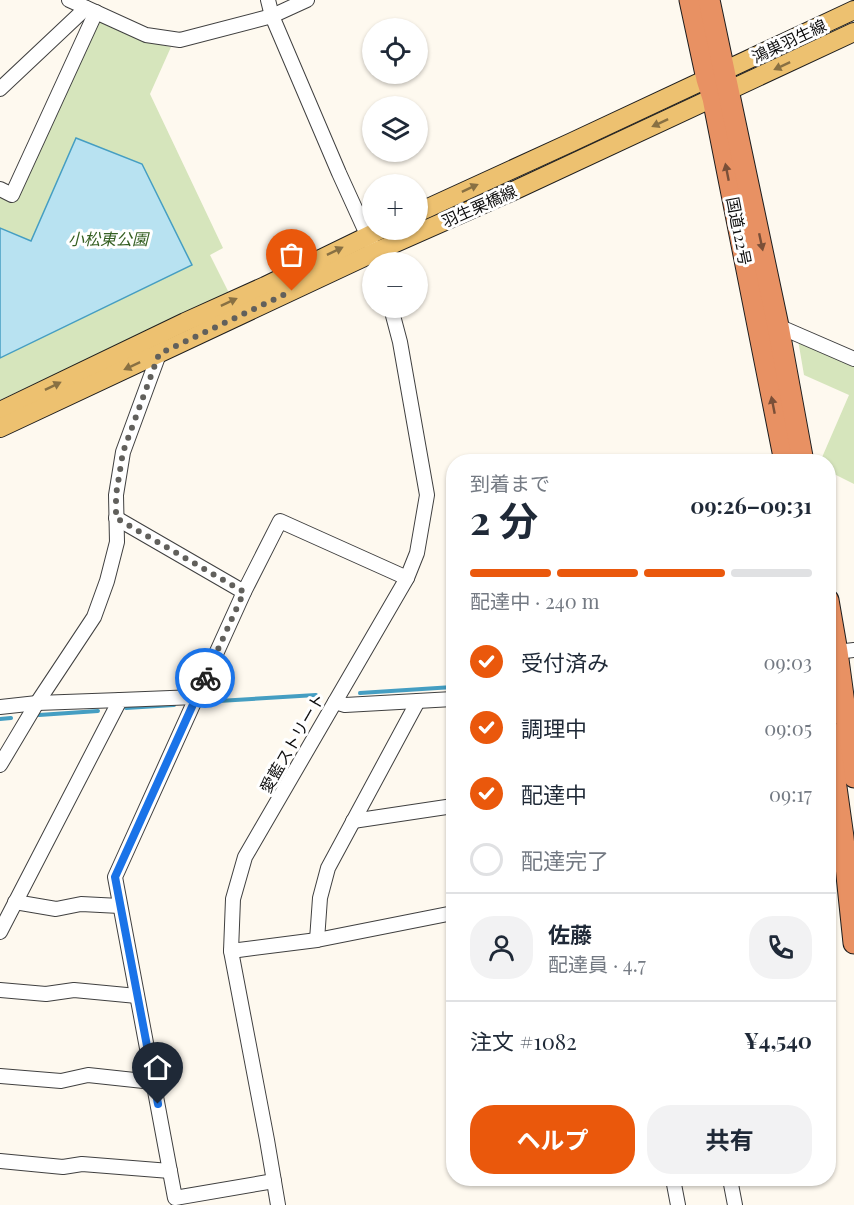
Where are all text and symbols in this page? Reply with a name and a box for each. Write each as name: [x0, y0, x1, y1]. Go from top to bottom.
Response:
street label: 鴻巣羽生線: [748, 14, 829, 67]
map controls: [362, 18, 428, 318]
button: locate: [362, 18, 428, 84]
one-way arrow: [774, 61, 791, 70]
button: layers: [362, 96, 428, 162]
one-way arrow: [650, 118, 668, 128]
one-way arrow: [722, 162, 731, 181]
button: +: [362, 174, 428, 240]
street label: 羽生栗橋線: [438, 180, 520, 231]
one-way arrow: [462, 183, 480, 193]
street label: 国道122号: [723, 195, 756, 267]
park label: 小松東公園: [68, 228, 150, 249]
pin: [266, 229, 317, 291]
one-way arrow: [757, 233, 766, 252]
icon: bag: [275, 238, 308, 271]
one-way arrow: [326, 247, 344, 257]
button: −: [362, 252, 428, 318]
one-way arrow: [220, 297, 238, 307]
one-way arrow: [124, 362, 141, 371]
one-way arrow: [44, 381, 61, 390]
one-way arrow: [768, 395, 777, 414]
text: 到着まで: [470, 469, 550, 496]
text: 09:26–09:31: [690, 490, 812, 520]
text: 2 分: [470, 493, 538, 545]
text: 配達中 · 240 m: [470, 587, 599, 614]
icon: check: [470, 645, 503, 678]
text: 受付済み: [521, 647, 609, 677]
courier: [175, 648, 235, 708]
text: 09:03: [763, 648, 812, 675]
icon: bike: [189, 662, 222, 695]
street label: 愛藍ストリート: [254, 689, 329, 797]
icon: check: [470, 711, 503, 744]
text: 調理中: [521, 713, 587, 743]
text: 09:05: [764, 714, 812, 741]
icon: check: [470, 777, 503, 810]
text: 配達中: [521, 779, 587, 809]
text: 09:17: [769, 780, 812, 807]
text: 配達完了: [521, 845, 609, 875]
button: person: [470, 916, 533, 979]
button: phone: [749, 916, 812, 979]
text: 佐藤: [548, 919, 592, 949]
text: 配達員 · 4.7: [548, 950, 646, 977]
text: ¥4,540: [744, 1025, 812, 1055]
text: 注文 #1082: [470, 1026, 577, 1056]
pin: [132, 1042, 183, 1104]
icon: home: [141, 1051, 174, 1084]
button: ヘルプ: [470, 1105, 635, 1174]
button: 共有: [647, 1105, 812, 1174]

